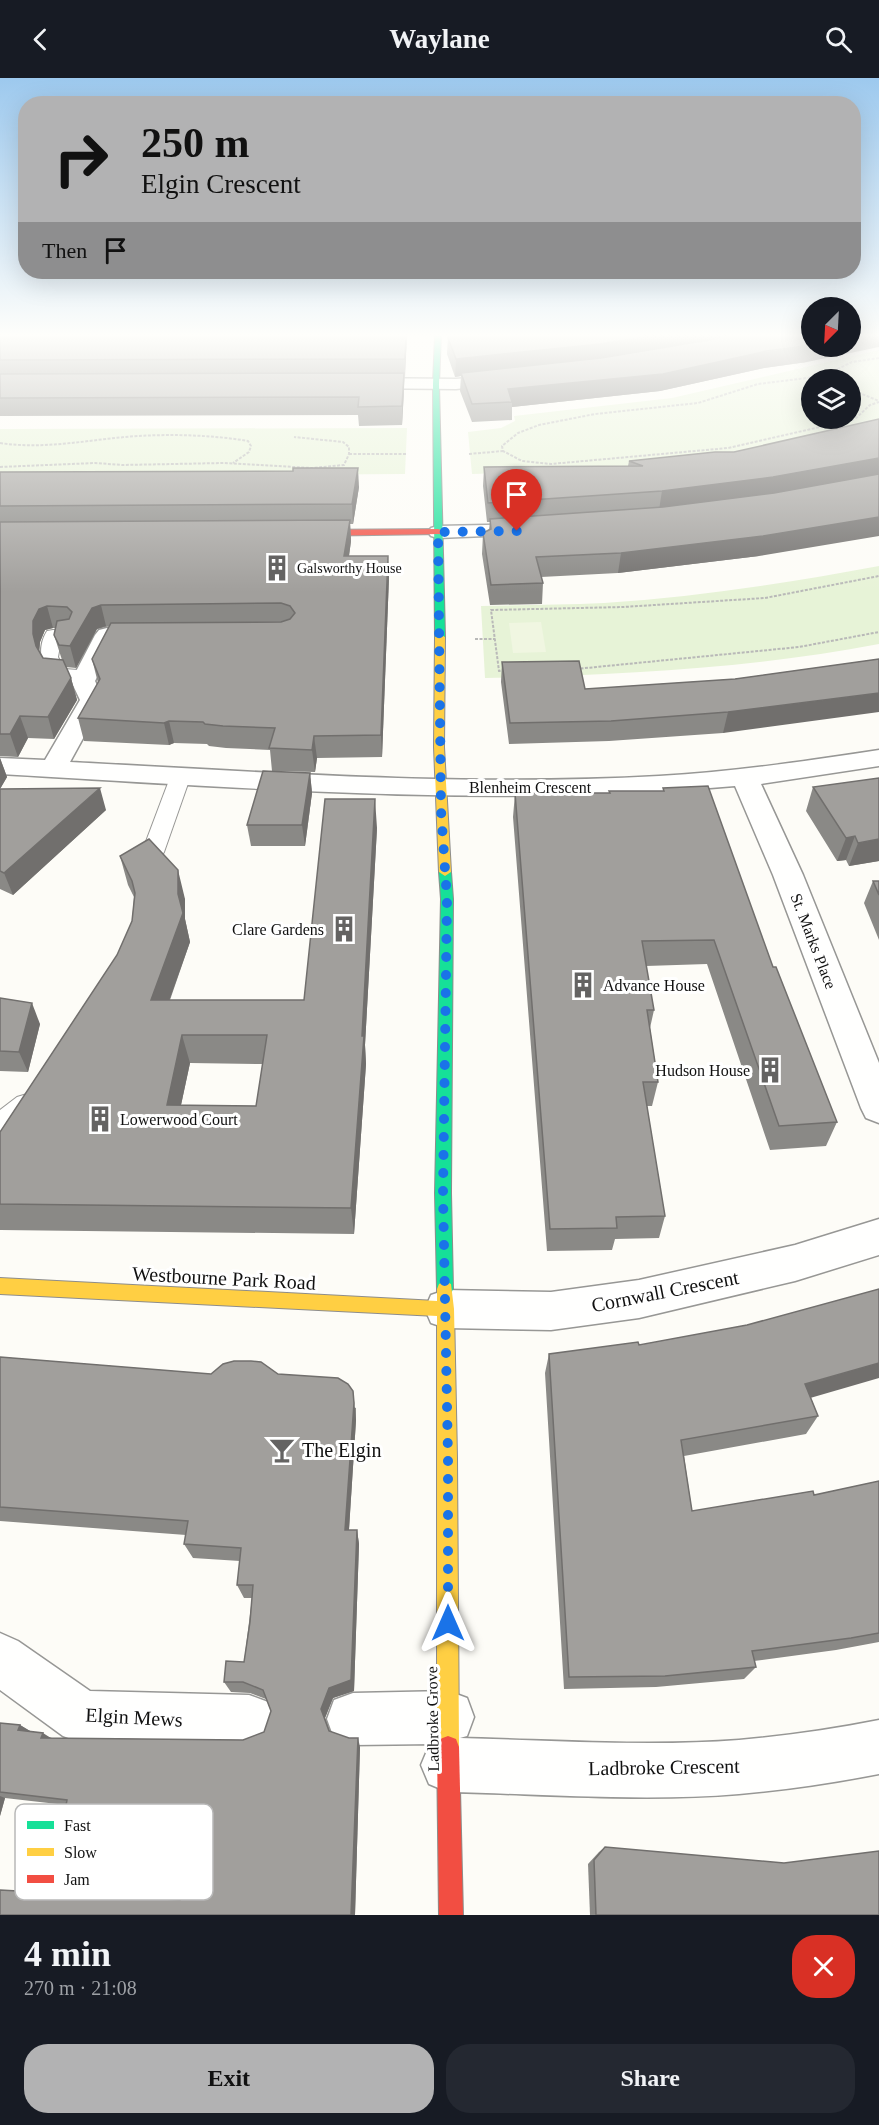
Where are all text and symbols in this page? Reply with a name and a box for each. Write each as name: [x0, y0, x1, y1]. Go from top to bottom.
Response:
icon: back: [24, 23, 57, 56]
icon: search: [822, 23, 855, 56]
text: Waylane: [389, 24, 490, 54]
icon: right: [42, 120, 120, 198]
text: 250 m: [141, 120, 250, 166]
text: Elgin Crescent: [141, 169, 301, 199]
icon: arrive: [99, 234, 132, 267]
text: Then: [42, 238, 87, 263]
north arrow: [801, 297, 861, 357]
map controls: [801, 297, 861, 429]
button: layers: [801, 369, 861, 429]
pin: [491, 469, 542, 531]
icon: arrive: [500, 478, 533, 511]
building icon: Galsworthy House: [262, 553, 292, 583]
place label: Galsworthy House: [297, 561, 402, 576]
street label: Blenheim Crescent: [469, 779, 592, 796]
street label: St. Marks Place: [788, 891, 840, 991]
building icon: Clare Gardens: [329, 914, 359, 944]
place label: Clare Gardens: [232, 921, 324, 938]
building icon: Advance House: [568, 970, 598, 1000]
place label: Advance House: [603, 977, 705, 994]
building icon: Hudson House: [755, 1055, 785, 1085]
place label: Hudson House: [655, 1062, 750, 1079]
building icon: Lowerwood Court: [85, 1104, 115, 1134]
place label: Lowerwood Court: [120, 1111, 238, 1128]
street label: Westbourne Park Road: [132, 1262, 316, 1294]
street label: Cornwall Crescent: [590, 1266, 741, 1316]
bar icon: The Elgin: [267, 1435, 297, 1465]
place label: The Elgin: [302, 1439, 381, 1462]
position arrow: [416, 1591, 480, 1655]
street label: Ladbroke Grove: [423, 1666, 442, 1772]
street label: Elgin Mews: [85, 1703, 183, 1732]
street label: Ladbroke Crescent: [588, 1755, 740, 1779]
legend: [15, 1804, 213, 1900]
text: Fast: [64, 1817, 91, 1834]
text: Slow: [64, 1844, 97, 1861]
text: Jam: [64, 1871, 90, 1888]
text: 4 min: [24, 1934, 111, 1974]
button: close: [792, 1935, 855, 1998]
text: 270 m · 21:08: [24, 1977, 137, 1999]
button: Exit: [24, 2044, 434, 2113]
button: Share: [446, 2044, 855, 2113]

